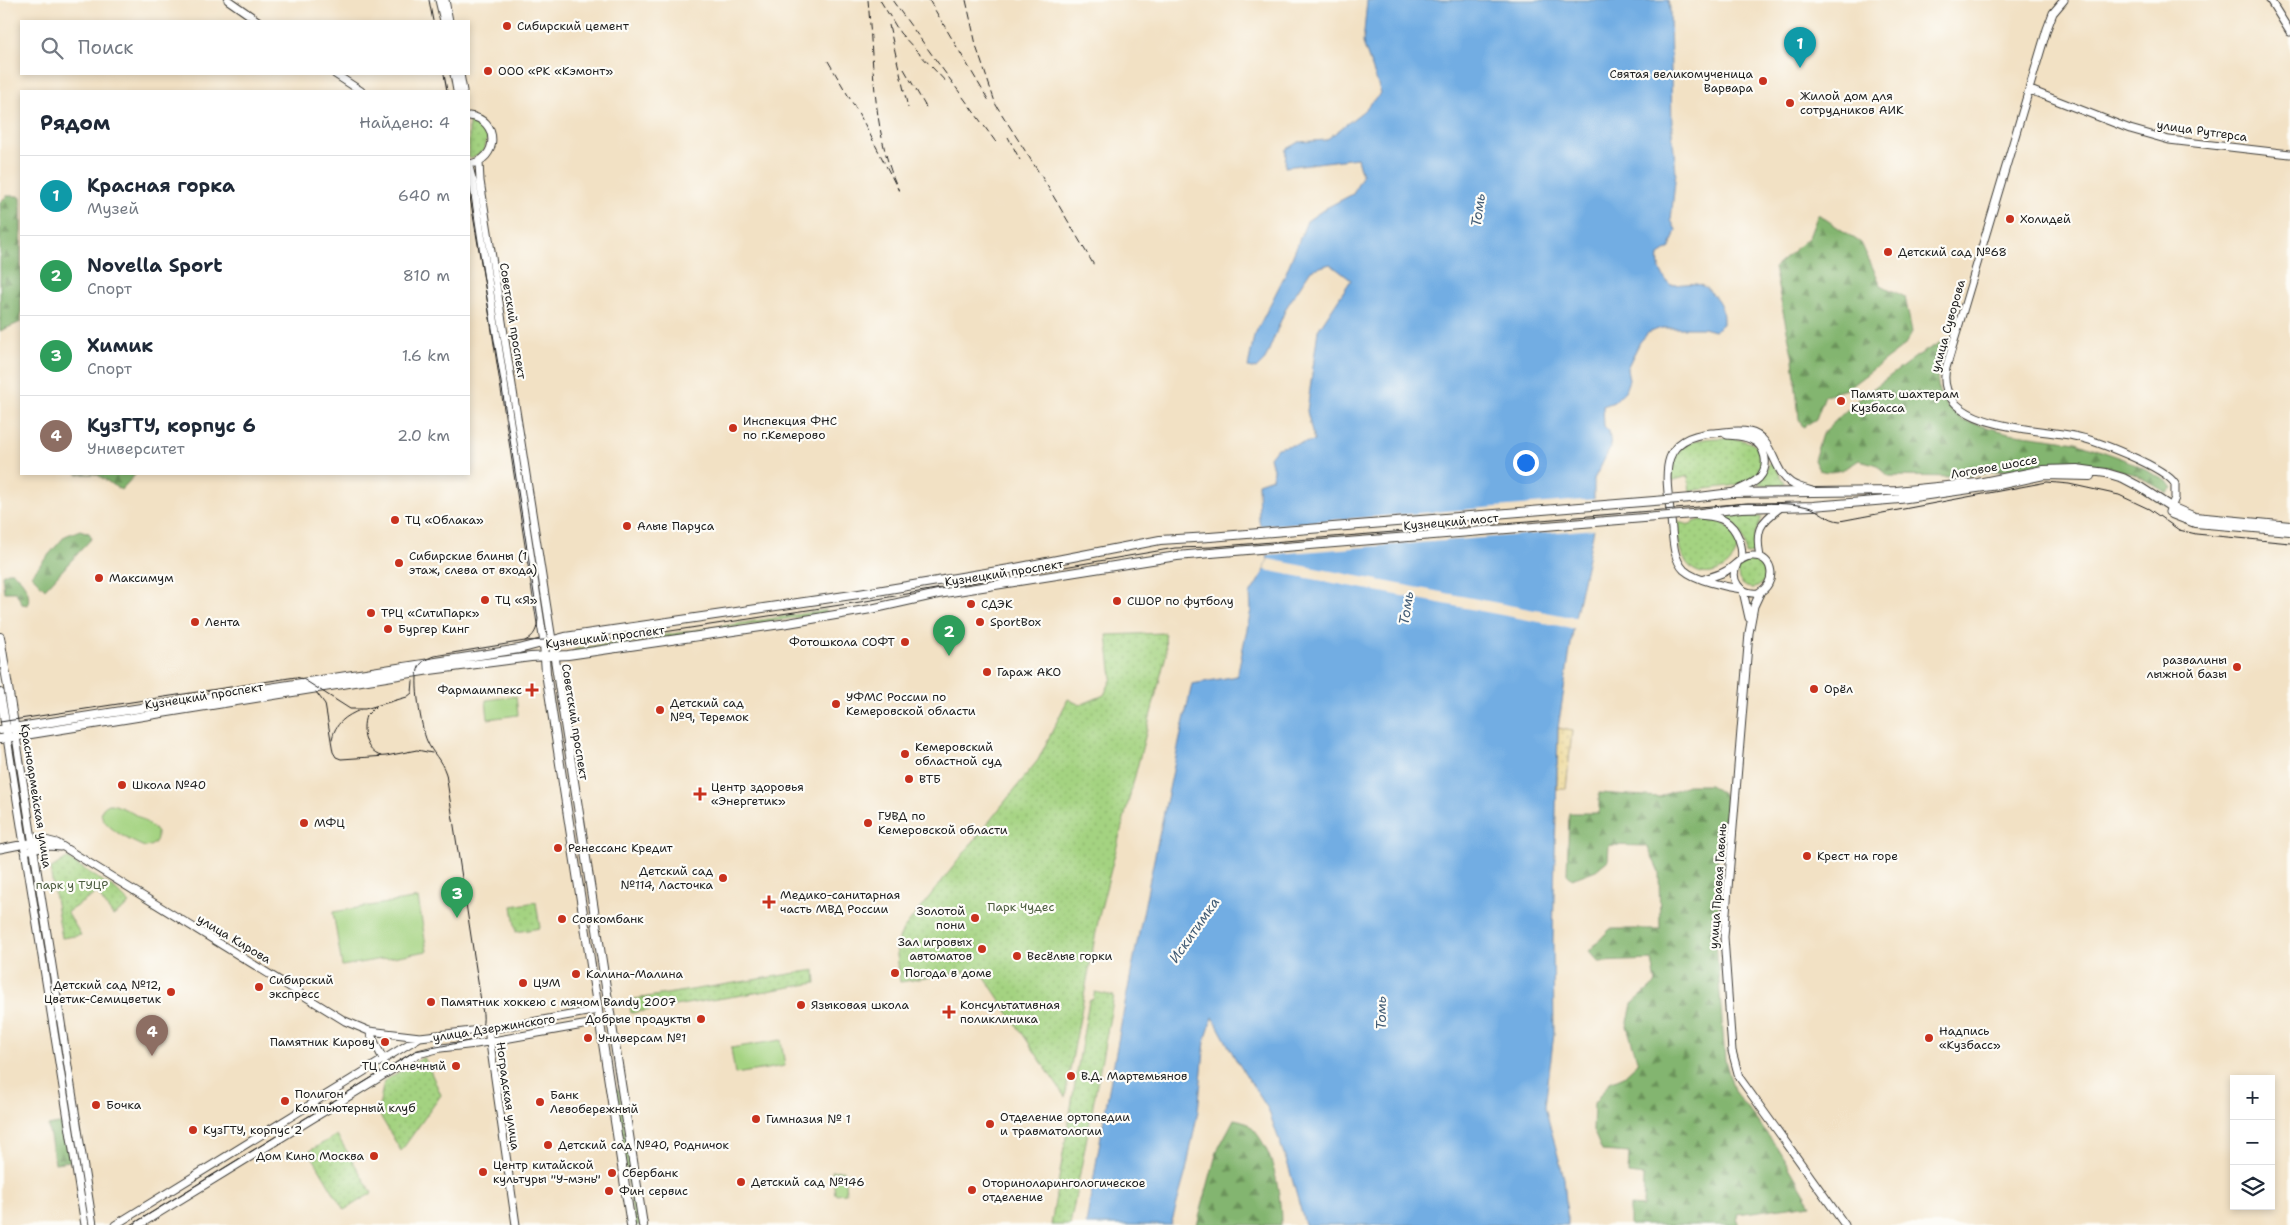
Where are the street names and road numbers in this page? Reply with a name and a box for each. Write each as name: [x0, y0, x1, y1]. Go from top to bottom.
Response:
street label: улица Рутгерса: [2156, 117, 2249, 145]
street label: Советский проспект: [496, 262, 530, 381]
street label: улица Суворова: [1927, 277, 1969, 374]
street label: Логовое шоссе: [1949, 451, 2039, 483]
street label: Кузнецкий мост: [1403, 510, 1500, 534]
street label: Кузнецкий проспект: [944, 556, 1065, 590]
street label: Кузнецкий проспект: [545, 622, 666, 652]
street label: Советский проспект: [558, 663, 592, 782]
street label: Кузнецкий проспект: [144, 679, 265, 713]
street label: Красноармейская улица: [17, 723, 55, 870]
street label: улица Правая Гавань: [1706, 823, 1730, 949]
street label: улица Кирова: [194, 911, 274, 968]
street label: улица Дзержинского: [432, 1010, 556, 1046]
street label: Ноградская улица: [492, 1041, 524, 1152]

